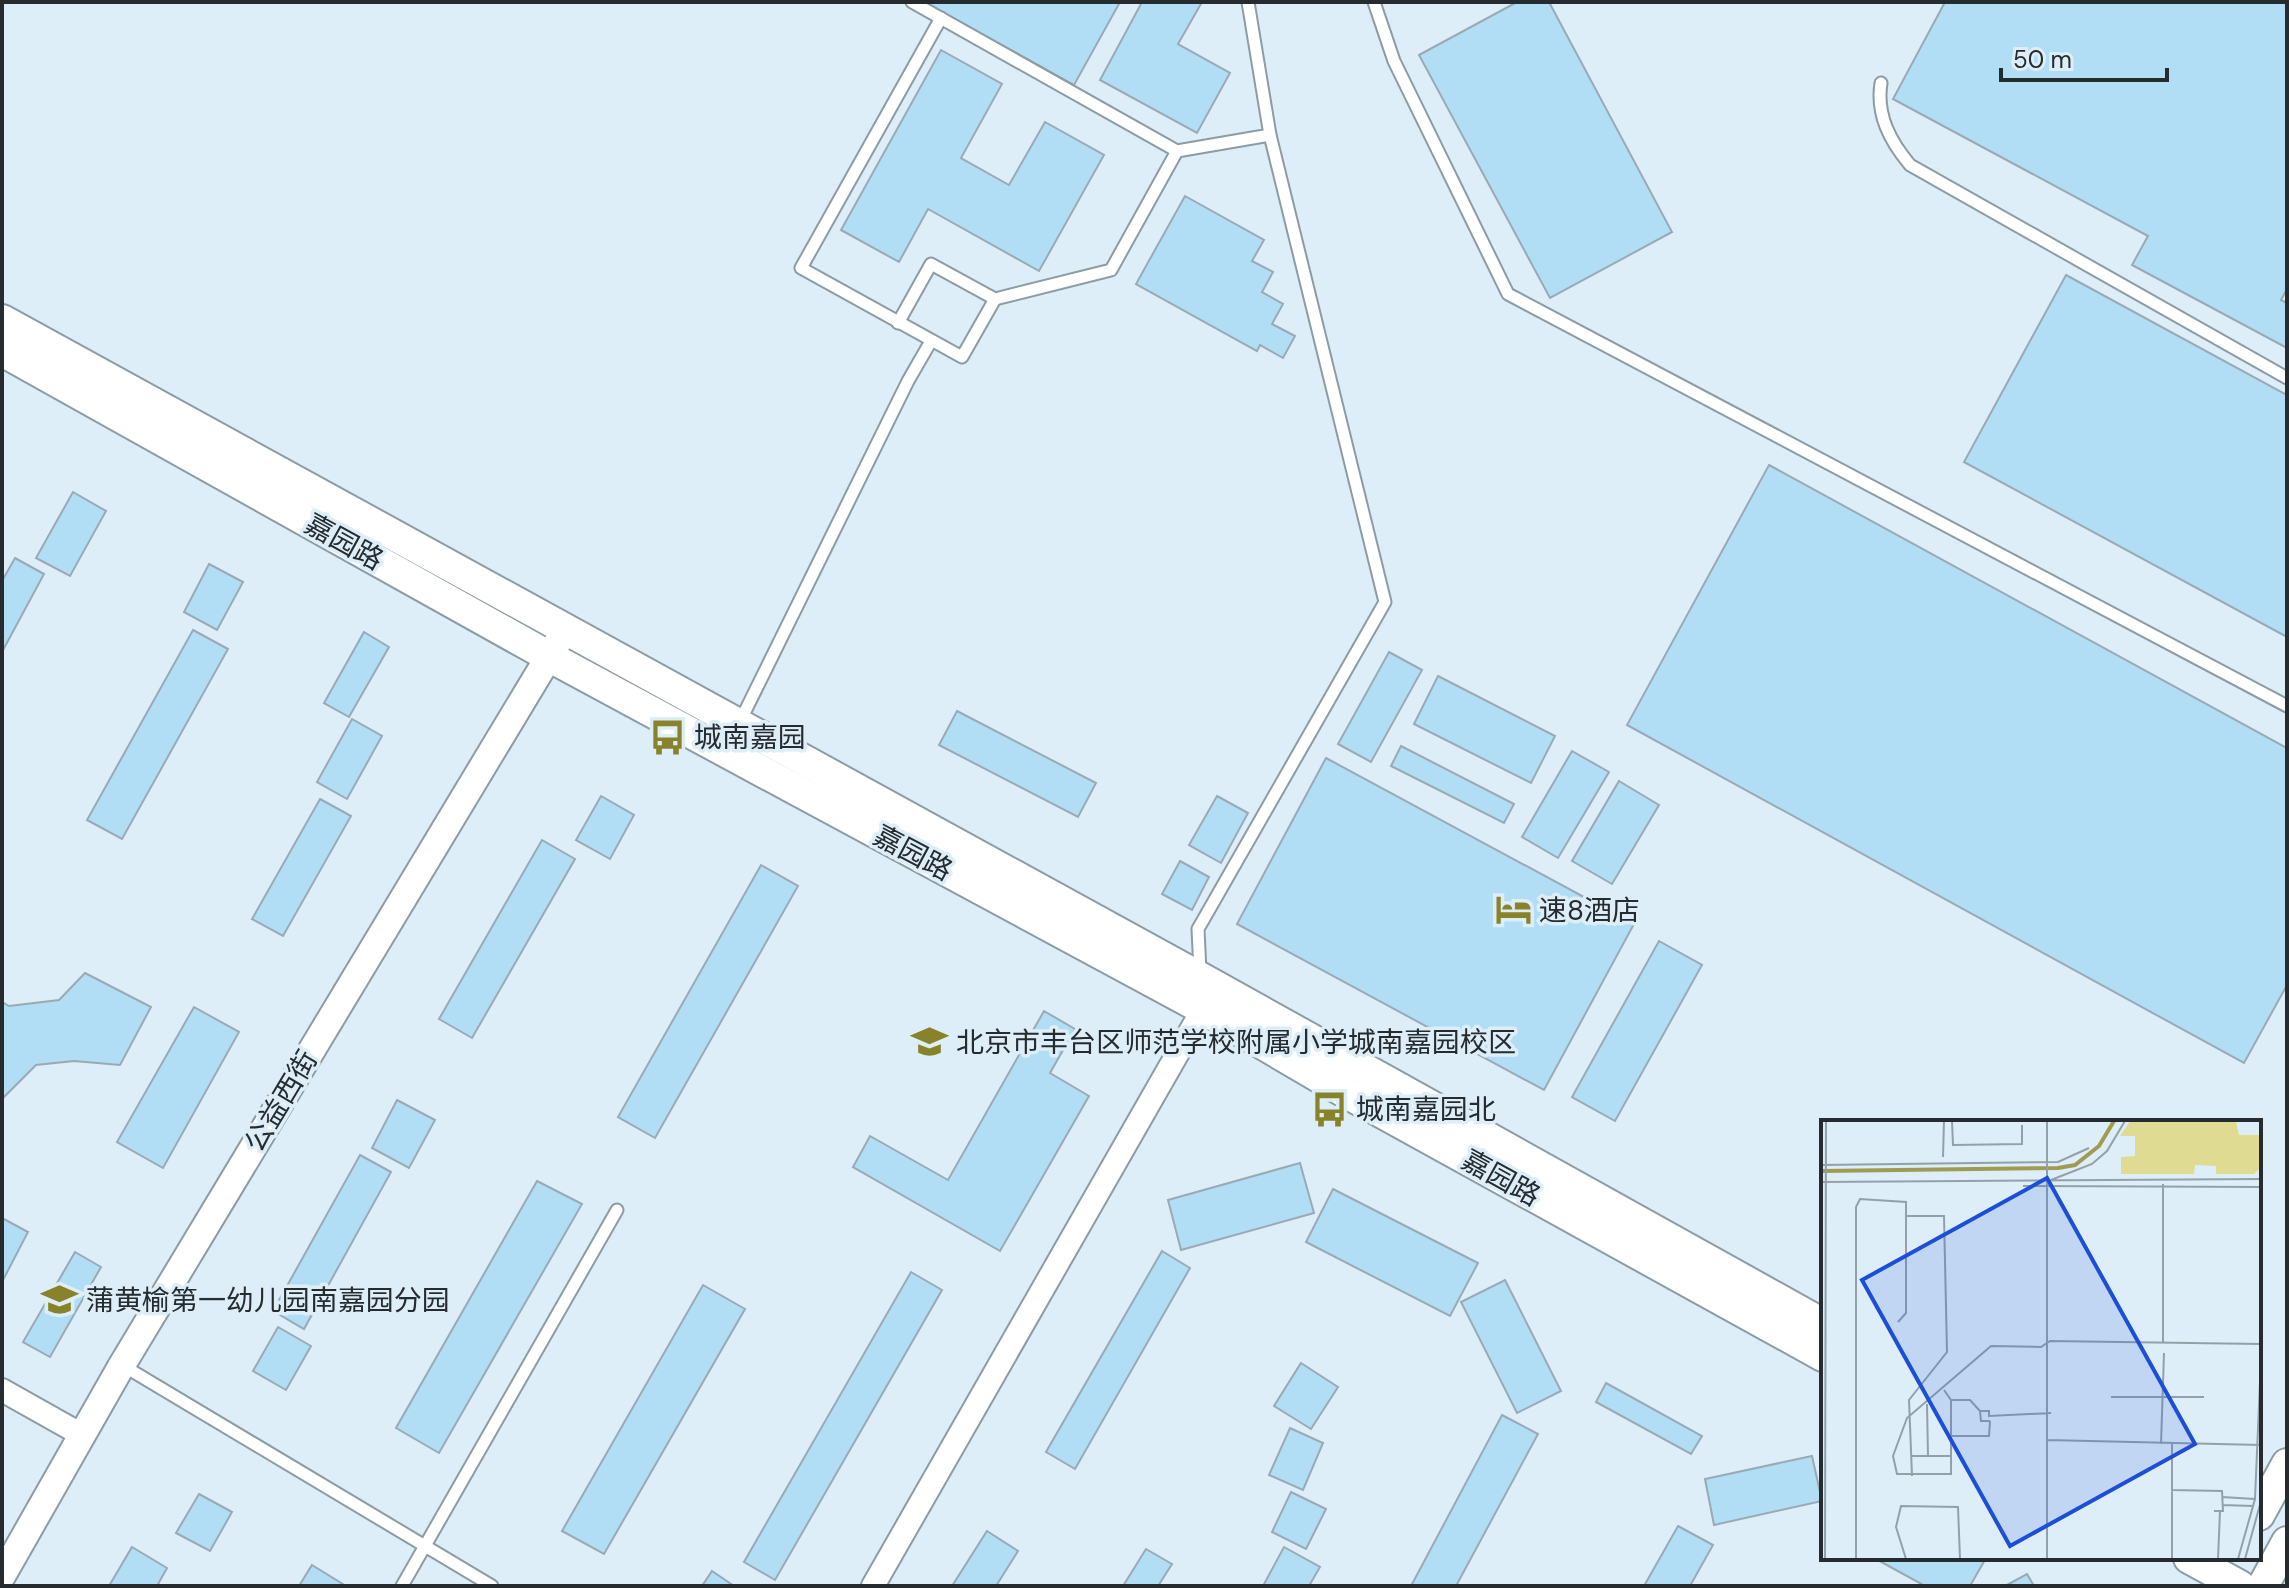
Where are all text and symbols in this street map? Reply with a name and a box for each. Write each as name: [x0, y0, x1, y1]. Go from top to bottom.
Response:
scale bar: [2001, 32, 2167, 82]
text: 50 m: [2013, 44, 2072, 75]
street label: 嘉园路: [298, 505, 390, 579]
bus stop icon: 城南嘉园: [649, 718, 687, 756]
place label: 城南嘉园: [694, 719, 806, 756]
street label: 嘉园路: [867, 817, 959, 889]
hotel icon: 速8酒店: [1494, 891, 1532, 929]
place label: 速8酒店: [1539, 892, 1640, 929]
school or university icon: 北京市丰台区师范学校附属小学城南嘉园校区: [911, 1023, 949, 1061]
place label: 北京市丰台区师范学校附属小学城南嘉园校区: [956, 1024, 1516, 1061]
street label: 公益西街: [236, 1043, 326, 1159]
bus stop icon: 城南嘉园北: [1311, 1090, 1349, 1128]
place label: 城南嘉园北: [1356, 1091, 1496, 1128]
inset map: [1821, 1120, 2261, 1560]
street label: 嘉园路: [1455, 1141, 1547, 1215]
school or university icon: 蒲黄榆第一幼儿园南嘉园分园: [41, 1281, 79, 1319]
place label: 蒲黄榆第一幼儿园南嘉园分园: [86, 1282, 450, 1319]

